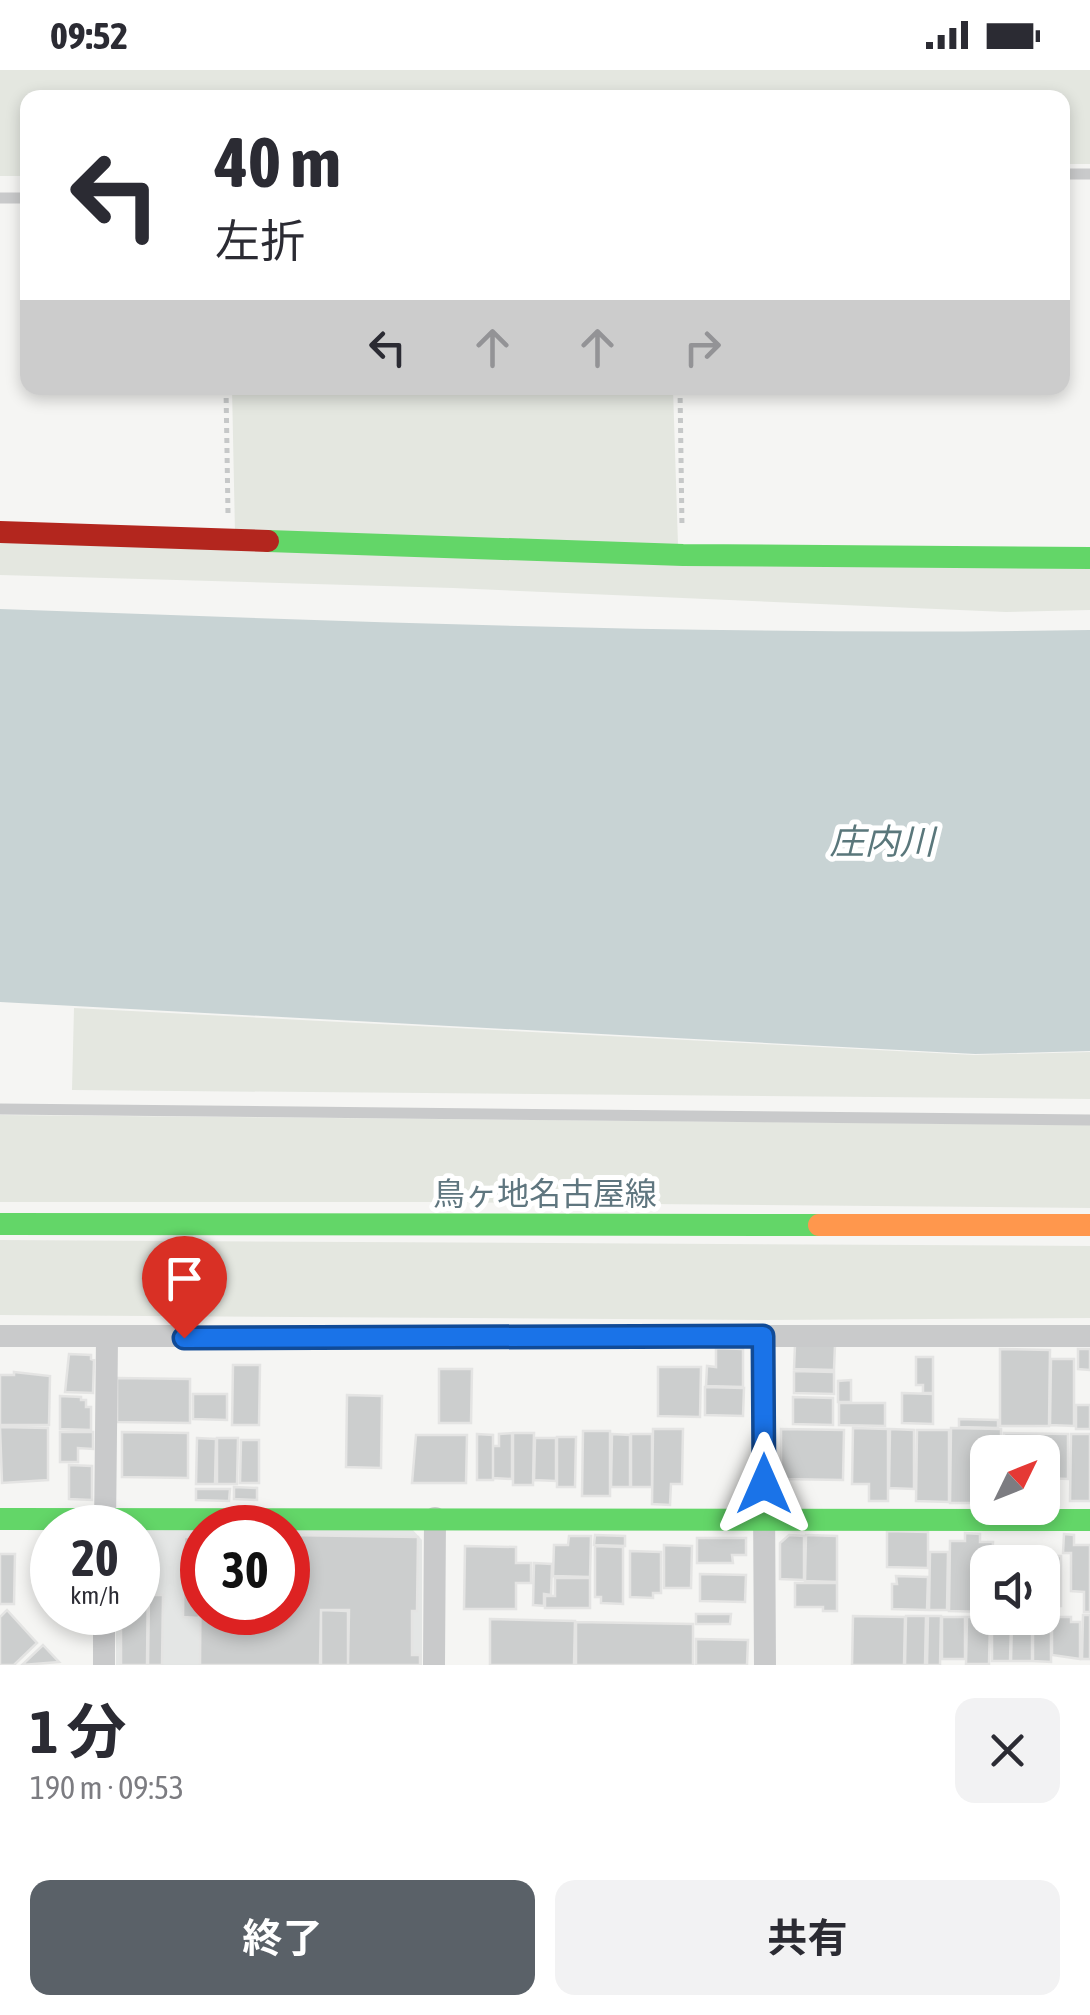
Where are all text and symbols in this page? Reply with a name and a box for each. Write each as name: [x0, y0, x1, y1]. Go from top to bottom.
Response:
text: 09:52: [50, 14, 128, 57]
text: 40 m: [215, 122, 341, 202]
icon: left: [50, 130, 180, 260]
text: 左折: [215, 215, 305, 267]
icon: left: [360, 320, 415, 375]
icon: ahead: [465, 320, 520, 375]
icon: ahead: [570, 320, 625, 375]
icon: right: [675, 320, 730, 375]
water label: 庄内川: [829, 821, 938, 861]
street label: 鳥ヶ地名古屋線: [433, 1175, 657, 1212]
pin: [142, 1236, 227, 1339]
icon: arrive: [157, 1251, 212, 1306]
position arrow: [712, 1432, 816, 1536]
north arrow: [970, 1435, 1060, 1525]
map controls: [970, 1435, 1060, 1635]
speed limit sign: 30: [180, 1505, 310, 1635]
text: 20: [71, 1529, 118, 1587]
button: sound: [970, 1545, 1060, 1635]
text: km/h: [70, 1581, 120, 1609]
text: 1 分: [30, 1697, 126, 1766]
button: close: [955, 1698, 1060, 1803]
text: 190 m · 09:53: [30, 1769, 184, 1806]
button: 終了: [30, 1880, 535, 1995]
button: 共有: [555, 1880, 1060, 1995]

